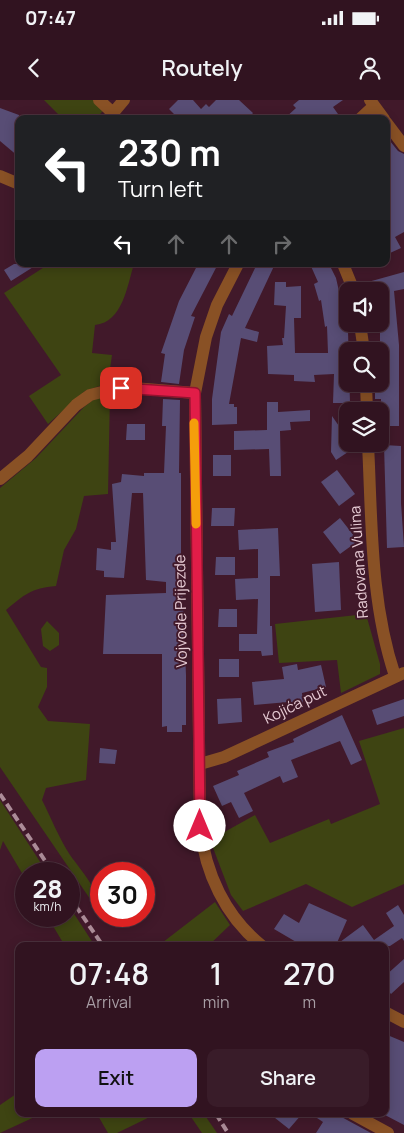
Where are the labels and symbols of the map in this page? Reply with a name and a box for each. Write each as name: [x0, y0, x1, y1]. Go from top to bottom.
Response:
pin: [100, 367, 142, 409]
street label: Radovana Vulina: [344, 505, 373, 619]
street label: Vojvode Prijezde: [169, 554, 192, 668]
street label: Kojića put: [260, 680, 330, 729]
position arrow: [173, 799, 225, 851]
speed limit sign: 30: [90, 862, 155, 927]

